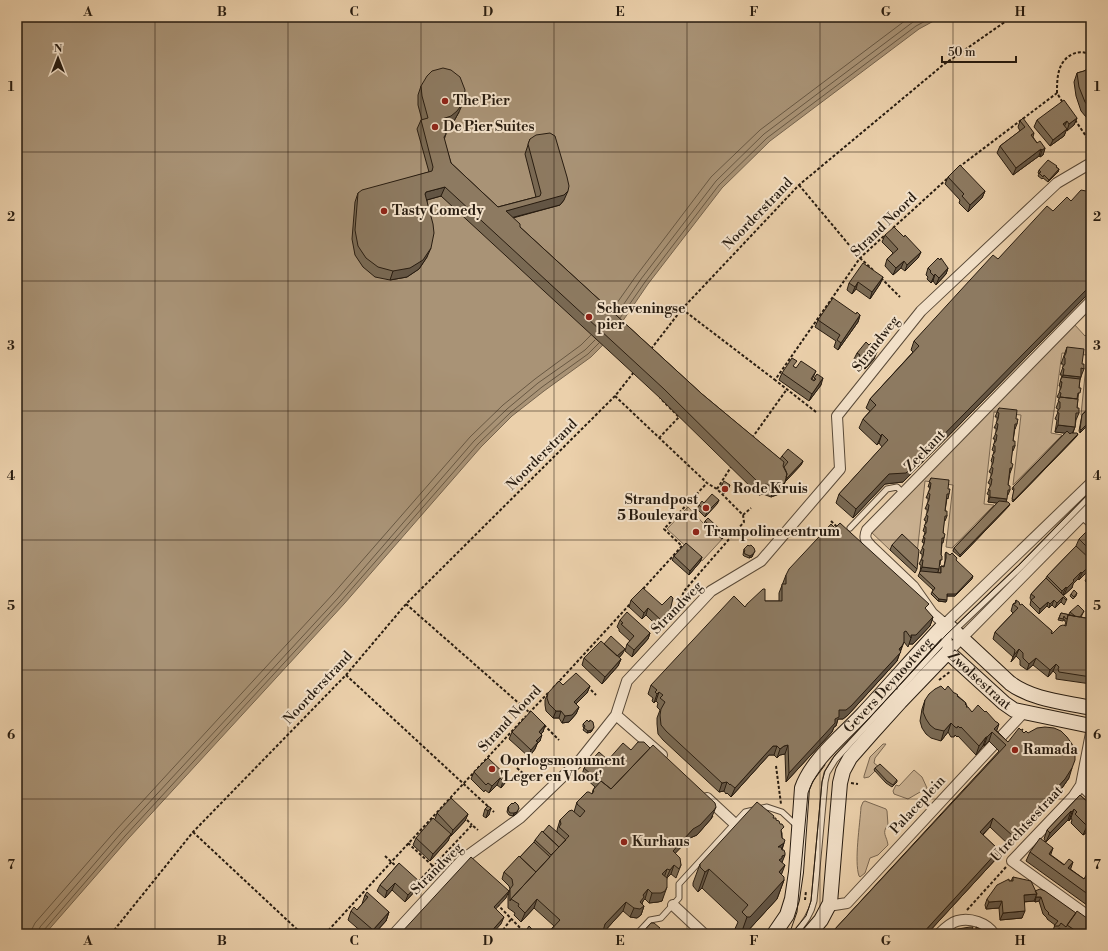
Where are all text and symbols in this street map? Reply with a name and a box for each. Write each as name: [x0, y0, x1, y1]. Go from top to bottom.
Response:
text: A: [82, 4, 93, 20]
text: B: [217, 4, 227, 20]
text: C: [349, 4, 359, 20]
text: D: [483, 4, 493, 20]
text: E: [615, 4, 625, 20]
text: F: [749, 4, 759, 20]
text: G: [881, 4, 892, 20]
text: H: [1015, 4, 1026, 20]
north arrow: [38, 38, 78, 78]
scale bar: [942, 38, 1016, 64]
text: N: [54, 42, 63, 56]
text: 50 m: [948, 45, 976, 60]
text: 1: [8, 79, 15, 95]
text: 1: [1094, 79, 1101, 95]
place label: The Pier: [453, 92, 510, 110]
marker: The Pier: [440, 96, 450, 106]
place label: De Pier Suites: [443, 118, 535, 136]
marker: De Pier Suites: [430, 122, 440, 132]
street label: Noorderstrand: [719, 174, 797, 254]
street label: Strand Noord: [847, 189, 921, 261]
place label: Tasty Comedy: [392, 202, 484, 220]
marker: Tasty Comedy: [379, 206, 389, 216]
text: 2: [7, 209, 15, 225]
text: 2: [1093, 209, 1101, 225]
place label: Scheveningse pier: [597, 300, 686, 334]
marker: Scheveningse pier: [584, 312, 594, 322]
street label: Strandweg: [848, 312, 904, 376]
text: 3: [7, 338, 15, 354]
text: 3: [1093, 338, 1101, 354]
street label: Noorderstrand: [503, 416, 581, 494]
street label: Zeekant: [901, 426, 949, 476]
text: 4: [7, 468, 16, 484]
text: 4: [1093, 468, 1102, 484]
place label: Rode Kruis: [733, 480, 808, 498]
marker: Rode Kruis: [720, 484, 730, 494]
place label: Strandpost 5 Boulevard: [617, 491, 699, 525]
marker: Strandpost 5 Boulevard: [701, 503, 711, 513]
place label: Trampolinecentrum: [704, 523, 840, 541]
marker: Trampolinecentrum: [691, 527, 701, 537]
street label: Strandweg: [647, 577, 707, 638]
text: 5: [7, 598, 15, 614]
text: 5: [1093, 598, 1101, 614]
street label: Gevers Deynootweg: [840, 633, 937, 737]
street label: Zwolsestraat: [944, 647, 1015, 714]
street label: Noorderstrand: [280, 648, 357, 728]
street label: Strand Noord: [474, 682, 546, 756]
text: 6: [7, 727, 15, 743]
text: 6: [1093, 727, 1101, 743]
place label: Ramada: [1023, 741, 1078, 759]
marker: Ramada: [1010, 745, 1020, 755]
place label: Oorlogsmonument 'Leger en Vloot': [500, 752, 626, 786]
marker: Oorlogsmonument 'Leger en Vloot': [487, 764, 497, 774]
street label: Palaceplein: [886, 771, 950, 838]
street label: Utrechtsestraat: [987, 782, 1067, 866]
place label: Kurhaus: [632, 833, 690, 851]
marker: Kurhaus: [619, 837, 629, 847]
street label: Strandweg: [407, 839, 467, 899]
text: 7: [7, 857, 15, 873]
text: 7: [1093, 857, 1101, 873]
text: A: [82, 933, 93, 949]
text: B: [217, 933, 227, 949]
text: C: [349, 933, 359, 949]
text: D: [483, 933, 493, 949]
text: E: [615, 933, 625, 949]
text: F: [749, 933, 759, 949]
text: G: [881, 933, 892, 949]
text: H: [1015, 933, 1026, 949]

